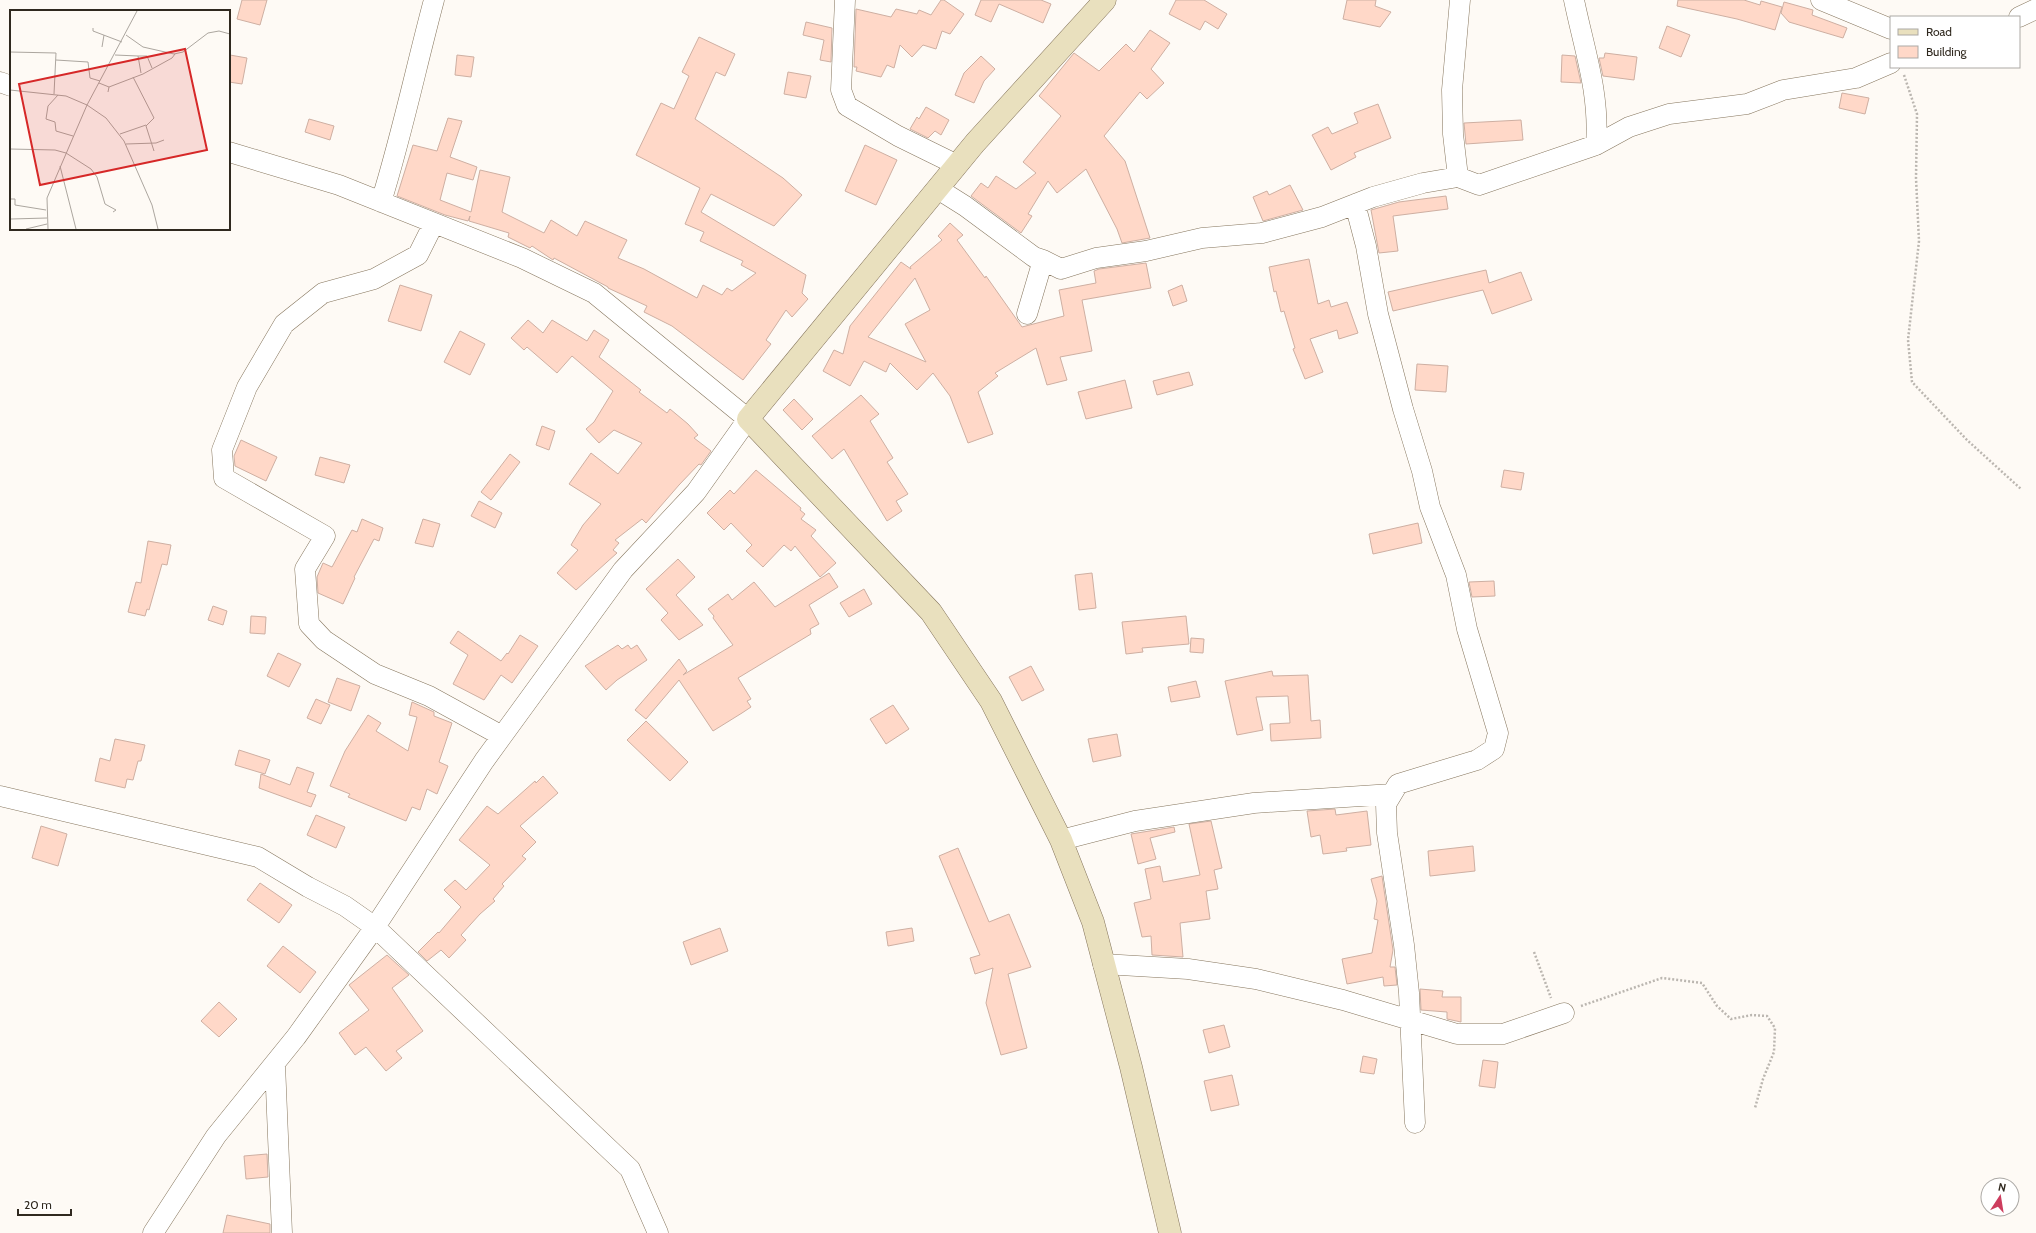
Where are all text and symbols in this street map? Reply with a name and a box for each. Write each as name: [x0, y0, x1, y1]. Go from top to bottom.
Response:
inset map: [10, 10, 230, 230]
legend: [1890, 16, 2020, 68]
text: Road: [1926, 24, 1952, 39]
text: Building: [1926, 44, 1968, 59]
north arrow: [1980, 1177, 2020, 1217]
text: N: [1997, 1180, 2007, 1195]
scale bar: [18, 1191, 71, 1217]
text: 20 m: [24, 1197, 52, 1212]

